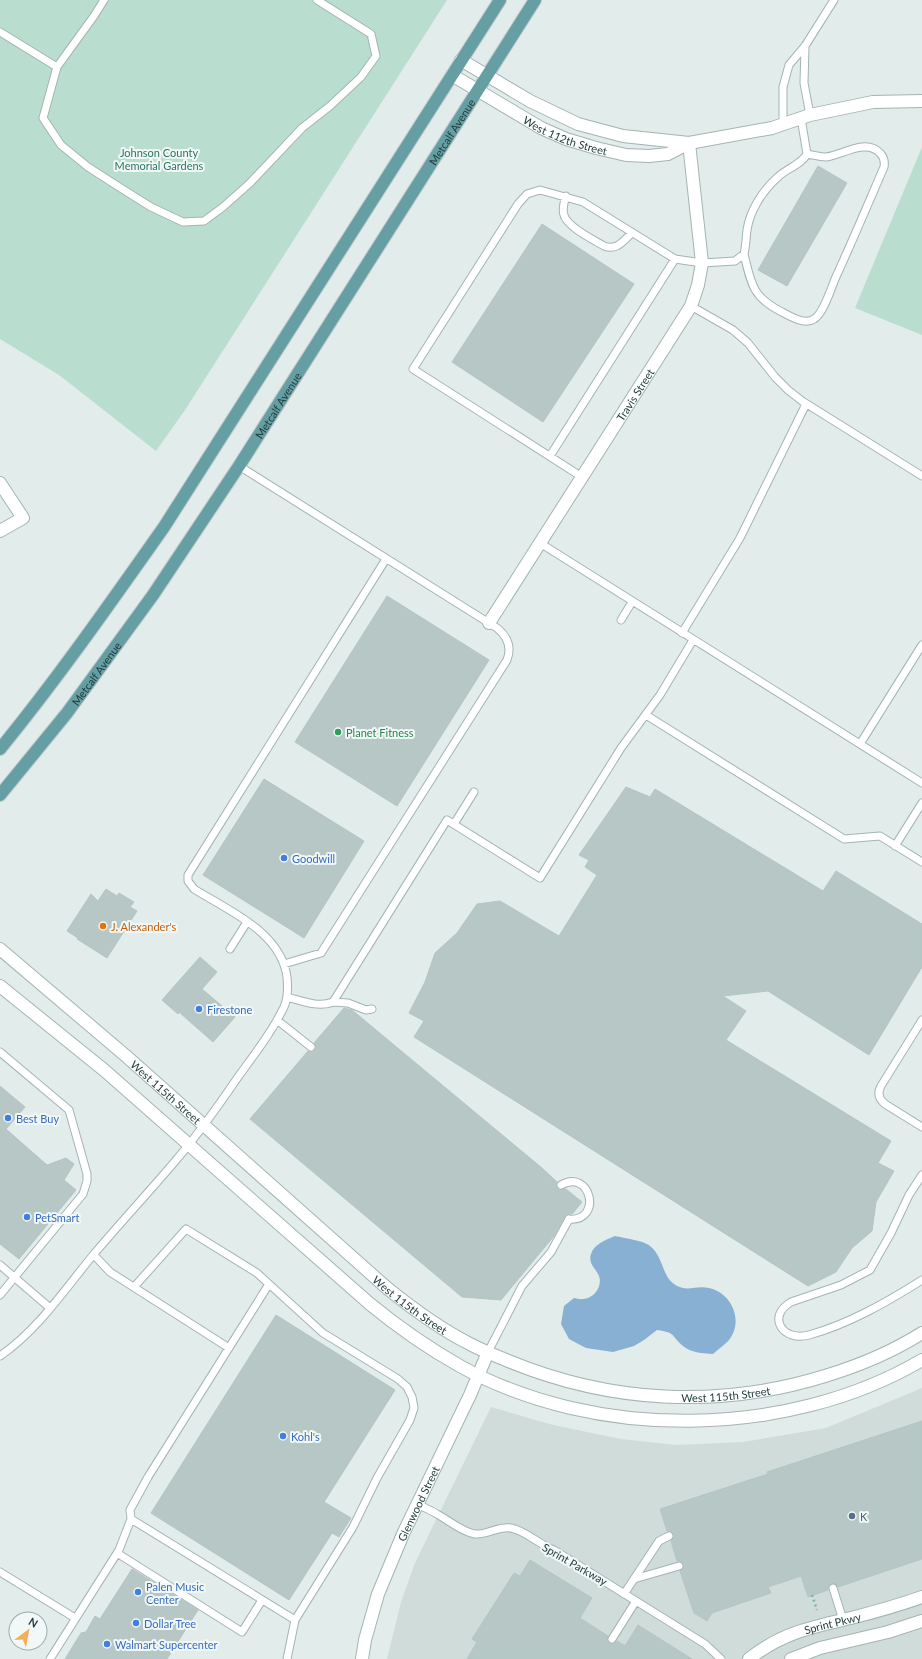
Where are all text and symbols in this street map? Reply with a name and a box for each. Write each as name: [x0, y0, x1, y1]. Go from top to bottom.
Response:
street label: Metcalf Avenue: [426, 96, 477, 167]
street label: West 112th Street: [521, 113, 609, 157]
park label: Johnson County Memorial Gardens: [115, 146, 204, 172]
street label: Travis Street: [613, 366, 656, 423]
street label: Metcalf Avenue: [252, 370, 304, 441]
street label: Metcalf Avenue: [68, 639, 124, 708]
place label: Planet Fitness: [346, 726, 414, 739]
marker: Planet Fitness: [333, 727, 343, 737]
place label: Goodwill: [292, 852, 335, 865]
marker: Goodwill: [279, 853, 289, 863]
place label: J. Alexander's: [111, 920, 177, 933]
marker: J. Alexander's: [98, 921, 108, 931]
place label: Firestone: [207, 1003, 252, 1016]
marker: Firestone: [194, 1004, 204, 1014]
street label: West 115th Street: [128, 1057, 204, 1126]
place label: Best Buy: [16, 1112, 59, 1125]
marker: Best Buy: [3, 1113, 13, 1123]
place label: PetSmart: [35, 1211, 79, 1224]
marker: PetSmart: [22, 1212, 32, 1222]
street label: West 115th Street: [371, 1272, 450, 1336]
street label: West 115th Street: [681, 1383, 771, 1404]
place label: Kohl's: [291, 1430, 320, 1443]
marker: Kohl's: [278, 1431, 288, 1441]
street label: Glenwood Street: [394, 1464, 441, 1543]
place label: K: [860, 1510, 868, 1523]
marker: K: [847, 1511, 857, 1521]
street label: Sprint Parkway: [540, 1540, 610, 1588]
place label: Palen Music Center: [146, 1580, 204, 1606]
marker: Palen Music Center: [133, 1587, 143, 1597]
street label: Sprint Pkwy: [802, 1609, 863, 1636]
north arrow: [8, 1611, 48, 1651]
text: N: [27, 1614, 41, 1630]
place label: Dollar Tree: [144, 1617, 196, 1630]
marker: Dollar Tree: [131, 1618, 141, 1628]
place label: Walmart Supercenter: [115, 1638, 218, 1651]
marker: Walmart Supercenter: [102, 1639, 112, 1649]

